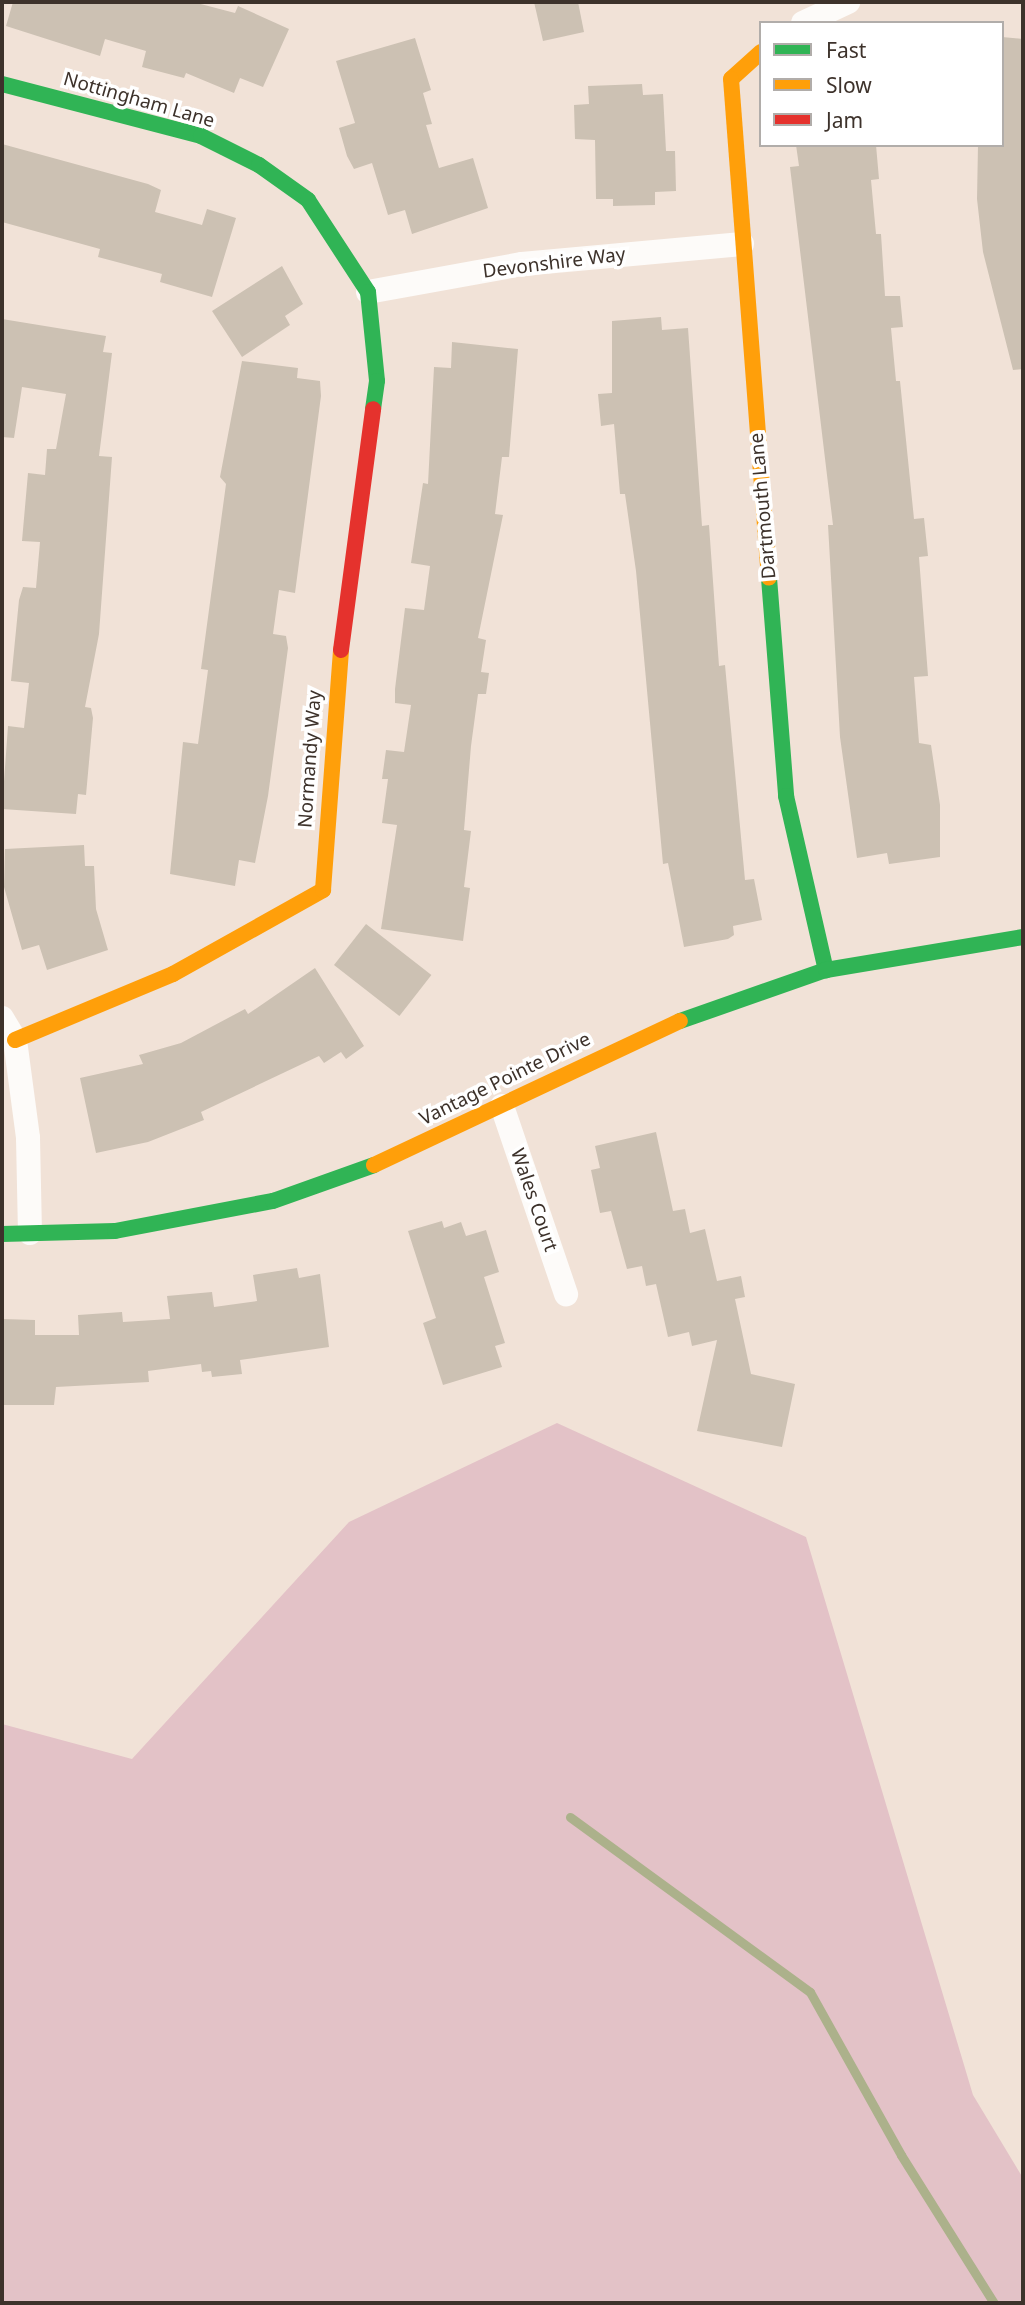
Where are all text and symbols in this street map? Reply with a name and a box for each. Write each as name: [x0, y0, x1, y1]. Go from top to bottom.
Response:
legend: [759, 21, 1004, 147]
text: Fast: [826, 36, 866, 64]
street label: Nottingham Lane: [61, 68, 217, 132]
text: Slow: [826, 71, 872, 99]
text: Jam: [826, 106, 863, 134]
street label: Devonshire Way: [481, 243, 627, 283]
street label: Dartmouth Lane: [745, 432, 781, 580]
street label: Normandy Way: [294, 689, 326, 829]
street label: Vantage Pointe Drive: [416, 1028, 594, 1130]
street label: Wales Court: [506, 1145, 562, 1255]

